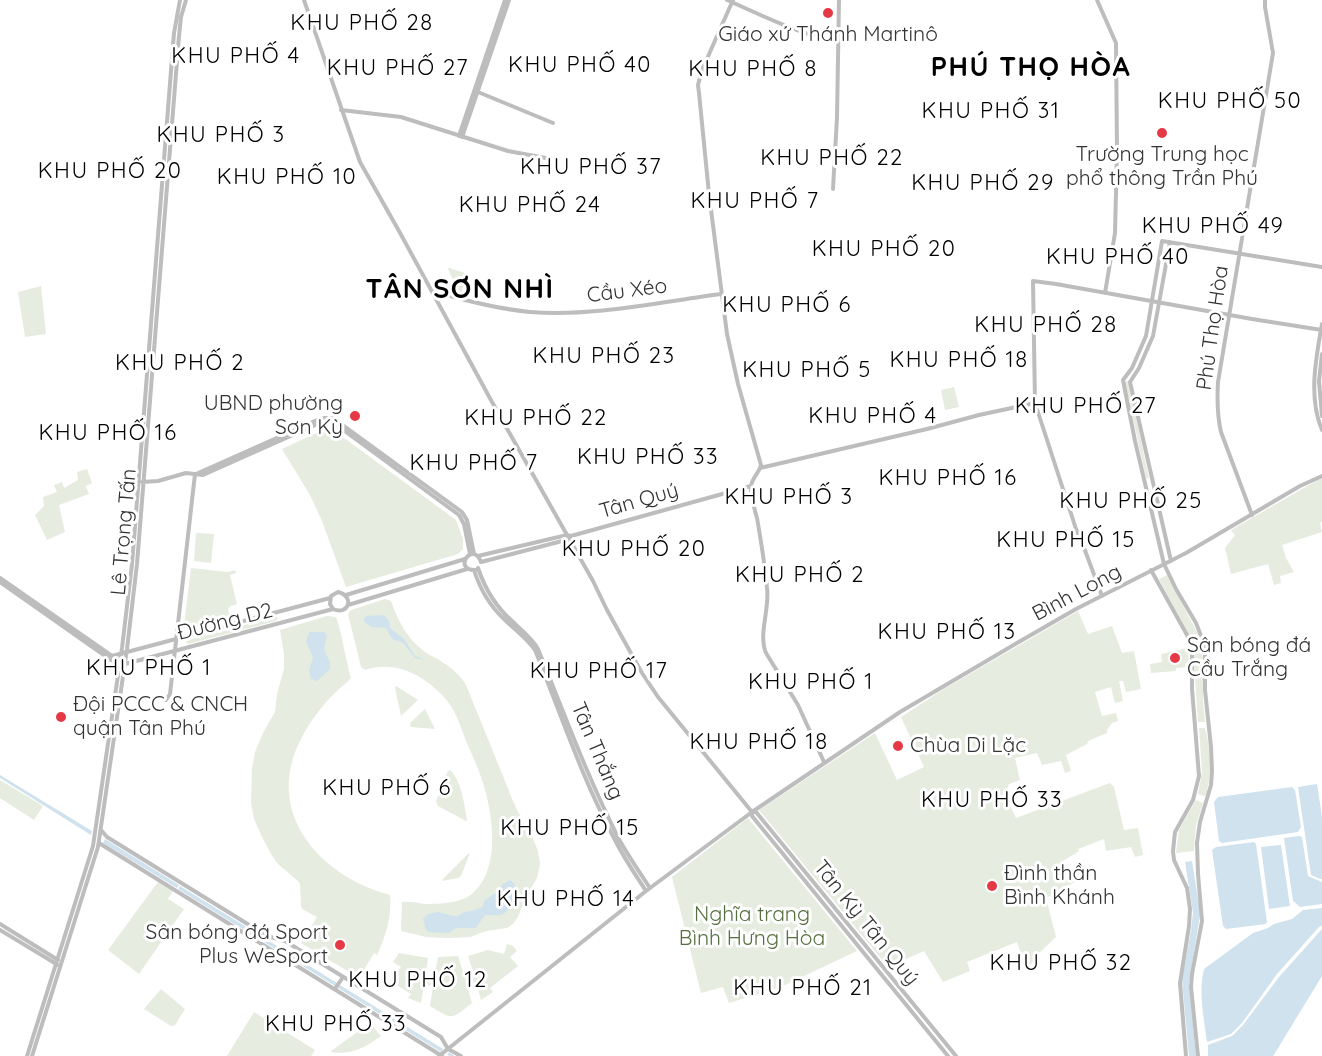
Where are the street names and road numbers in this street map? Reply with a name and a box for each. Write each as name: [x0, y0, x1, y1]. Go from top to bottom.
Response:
street label: Phú Thọ Hòa: [1192, 264, 1234, 392]
street label: Cầu Xéo: [585, 274, 669, 308]
street label: Lê Trọng Tấn: [106, 467, 142, 597]
street label: Tân Quý: [596, 478, 682, 524]
street label: Bình Long: [1028, 559, 1126, 627]
street label: Đường D2: [175, 598, 275, 646]
street label: Tân Thắng: [565, 698, 629, 804]
street label: Tân Kỳ Tân Quý: [808, 855, 924, 991]

